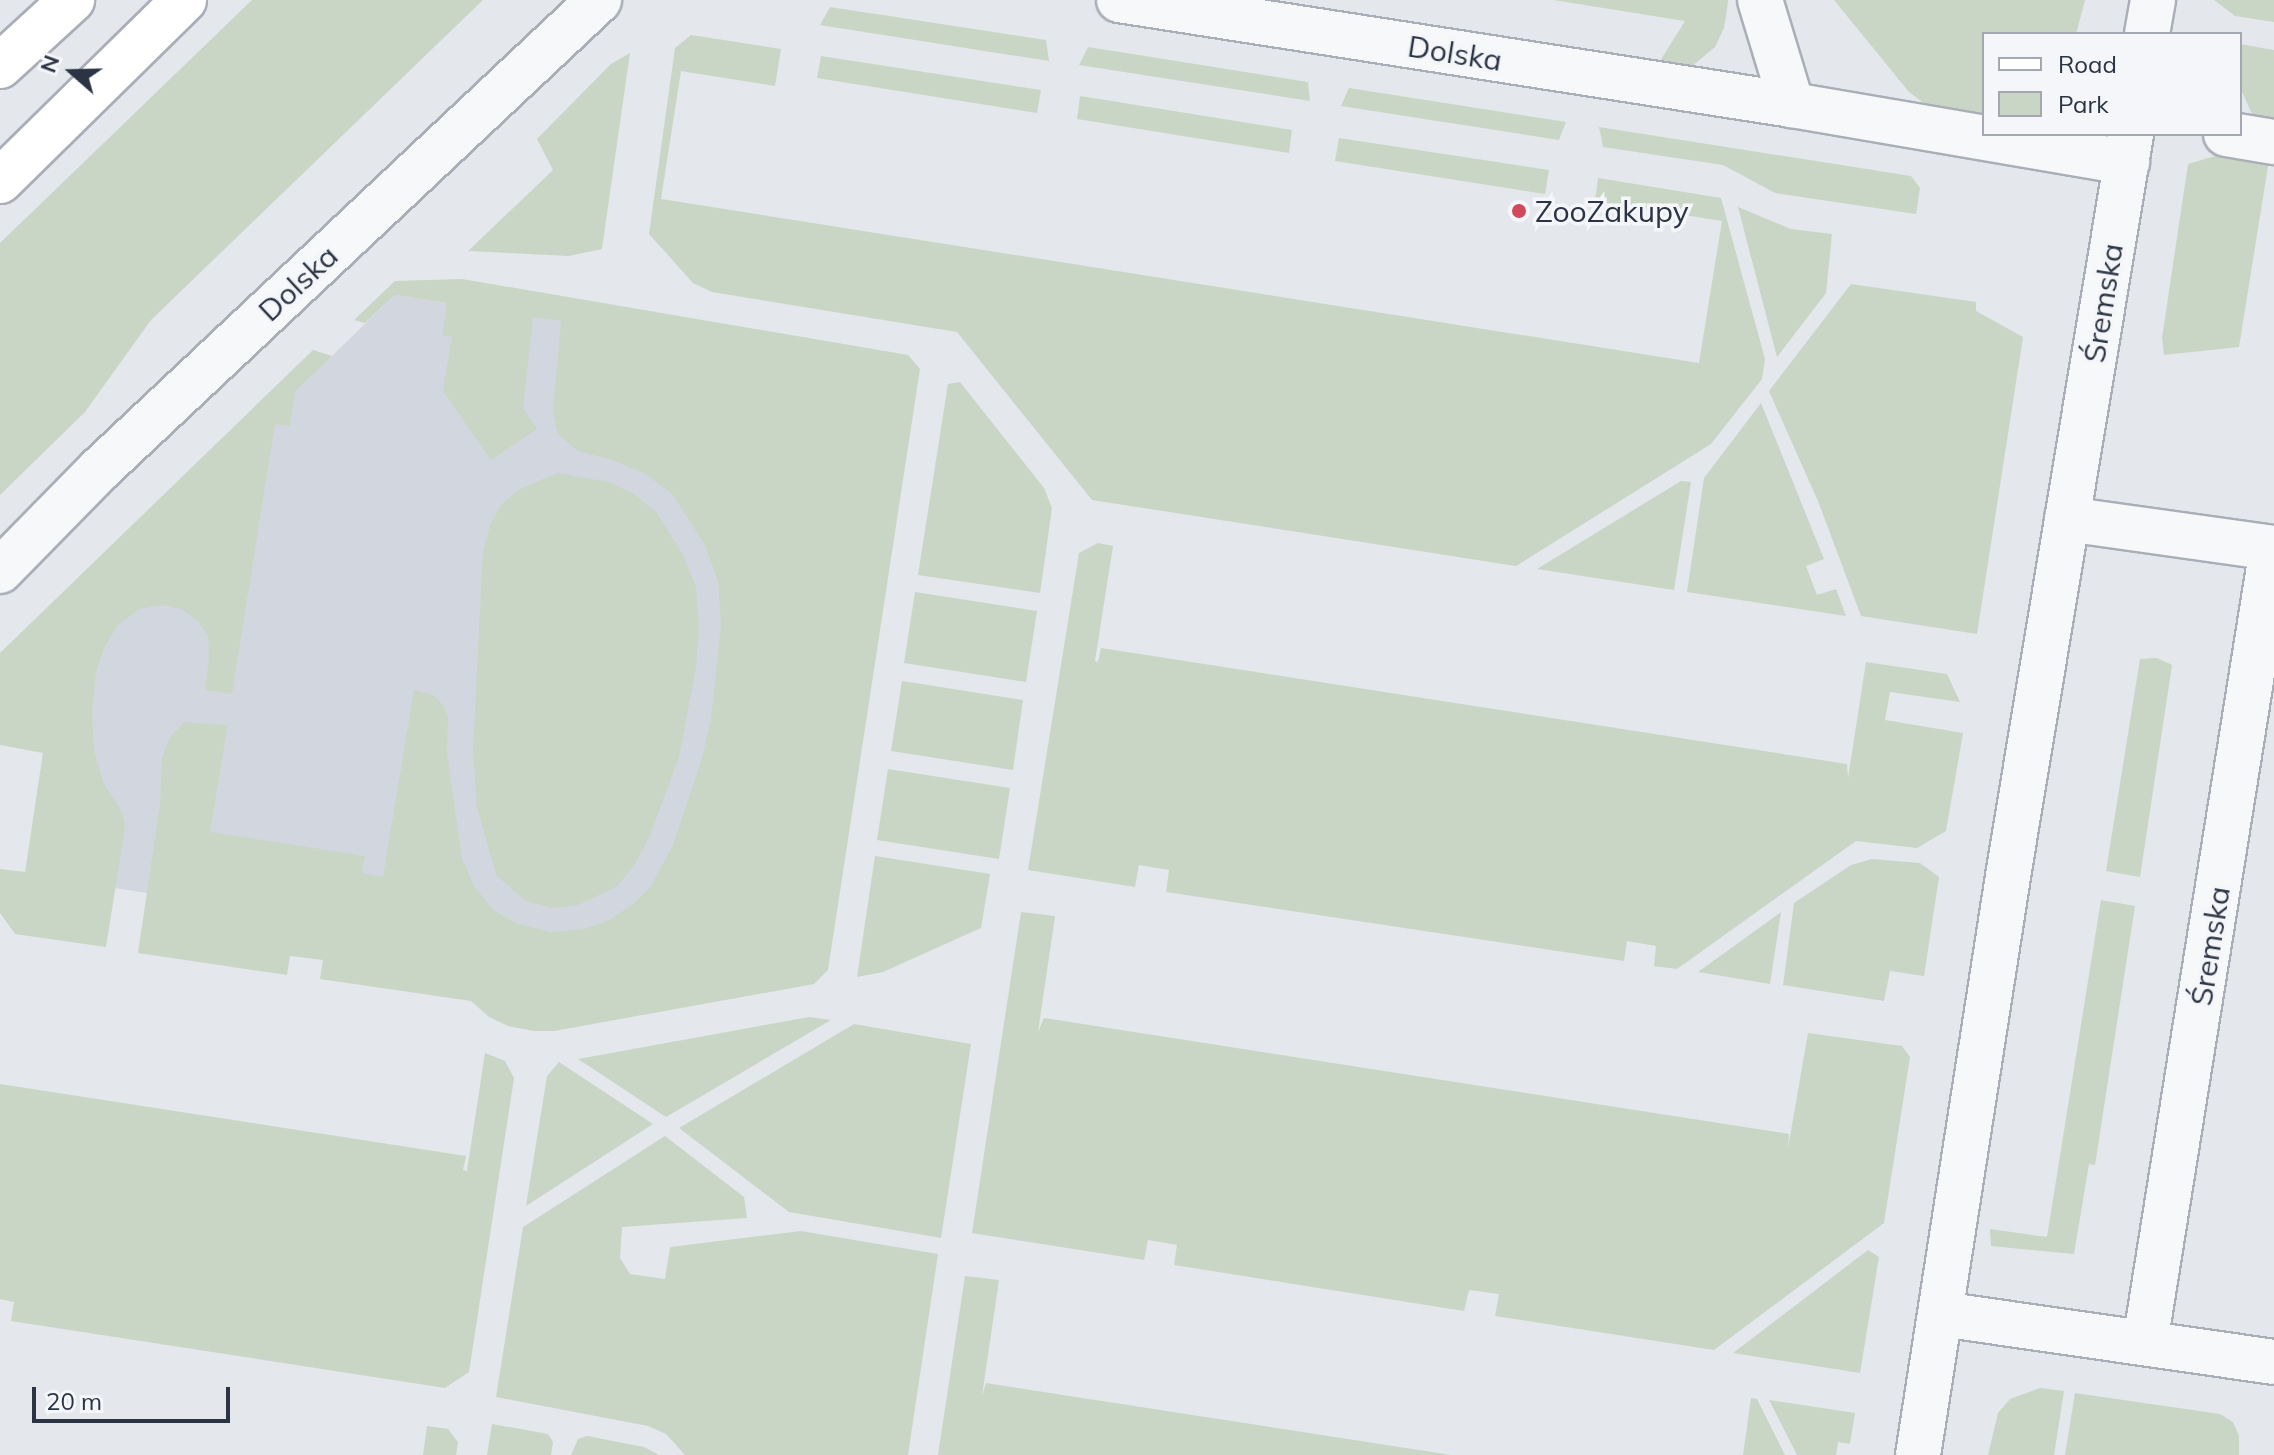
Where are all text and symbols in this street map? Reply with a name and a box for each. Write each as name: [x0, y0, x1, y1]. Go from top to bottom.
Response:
street label: Dolska: [1405, 28, 1505, 78]
north arrow: [32, 32, 112, 112]
legend: [1982, 32, 2242, 136]
text: Road: [2058, 49, 2117, 79]
text: N: [33, 51, 65, 76]
text: Park: [2058, 89, 2109, 119]
place label: ZooZakupy: [1535, 193, 1689, 229]
marker: ZooZakupy: [1510, 202, 1528, 220]
street label: Dolska: [251, 237, 345, 329]
street label: Śremska: [2076, 241, 2130, 365]
street label: Śremska: [2183, 884, 2237, 1008]
scale bar: [36, 1371, 234, 1421]
text: 20 m: [46, 1386, 102, 1416]

